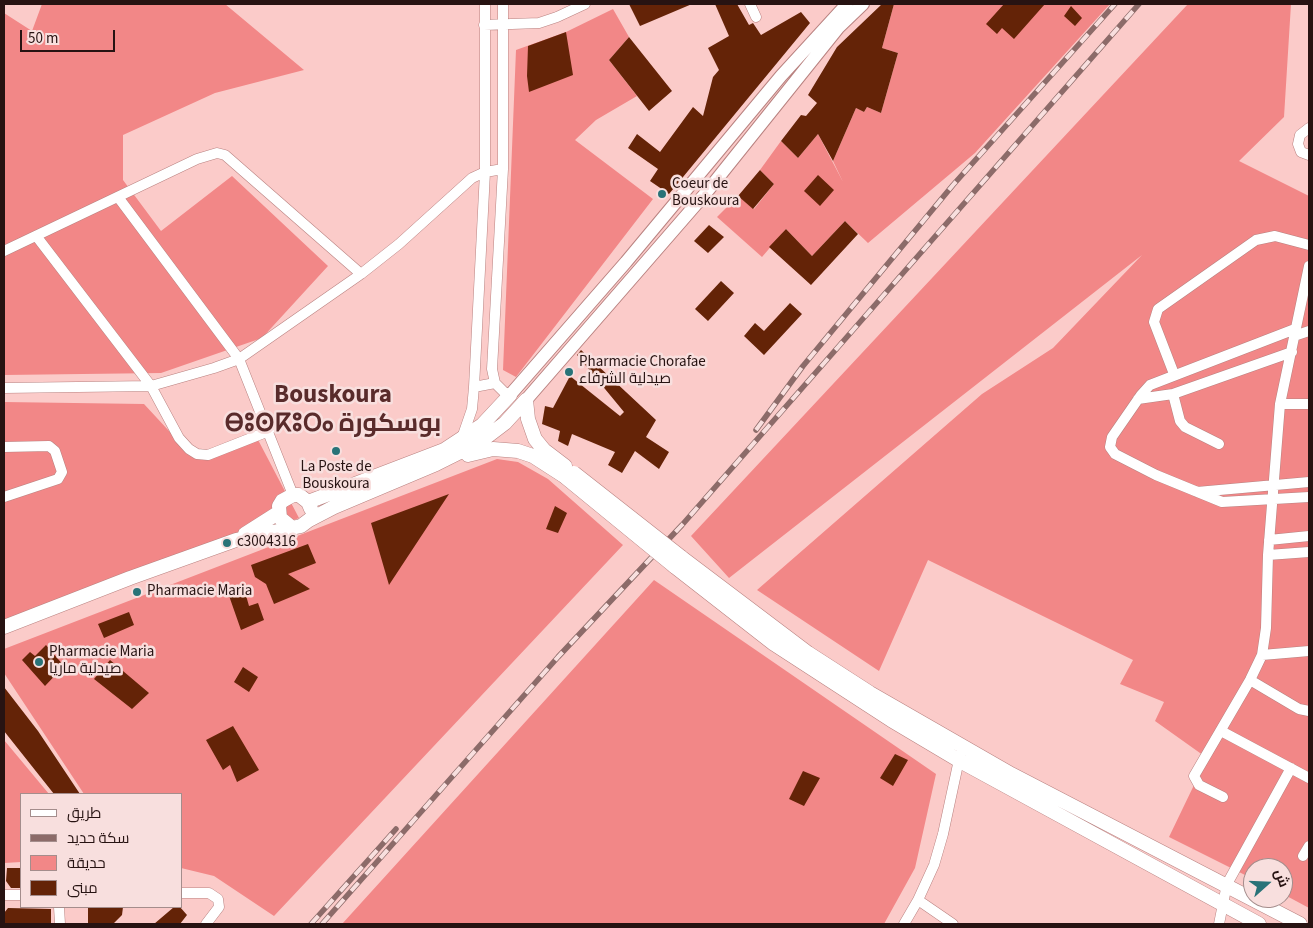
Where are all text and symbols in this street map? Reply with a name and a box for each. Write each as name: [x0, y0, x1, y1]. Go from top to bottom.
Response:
scale bar: [22, 20, 118, 52]
text: 50 m: [28, 28, 58, 49]
place label: Coeur de Bouskoura: [672, 176, 739, 211]
marker: Coeur de Bouskoura: [656, 188, 668, 200]
place label: Pharmacie Chorafae صيدلية الشرفاء: [579, 354, 706, 389]
marker: Pharmacie Chorafae صيدلية الشرفاء: [563, 366, 575, 378]
district label: Bouskoura ⴱⵓⵙⴽⵓⵔⴰ بوسكورة: [225, 382, 441, 441]
marker: La Poste de Bouskoura: [330, 445, 342, 457]
place label: La Poste de Bouskoura: [300, 459, 372, 494]
place label: c3004316: [237, 534, 296, 552]
marker: c3004316: [221, 537, 233, 549]
place label: Pharmacie Maria: [147, 583, 252, 601]
marker: Pharmacie Maria: [131, 586, 143, 598]
place label: Pharmacie Maria صيدلية ماريا: [49, 644, 154, 679]
marker: Pharmacie Maria صيدلية ماريا: [33, 656, 45, 668]
legend: [20, 793, 182, 908]
text: طريق: [67, 803, 101, 824]
text: سكة حديد: [67, 828, 129, 849]
text: حديقة: [67, 853, 106, 874]
north arrow: [1243, 858, 1293, 908]
text: ش: [1269, 866, 1294, 890]
text: مبنى: [67, 878, 98, 899]

